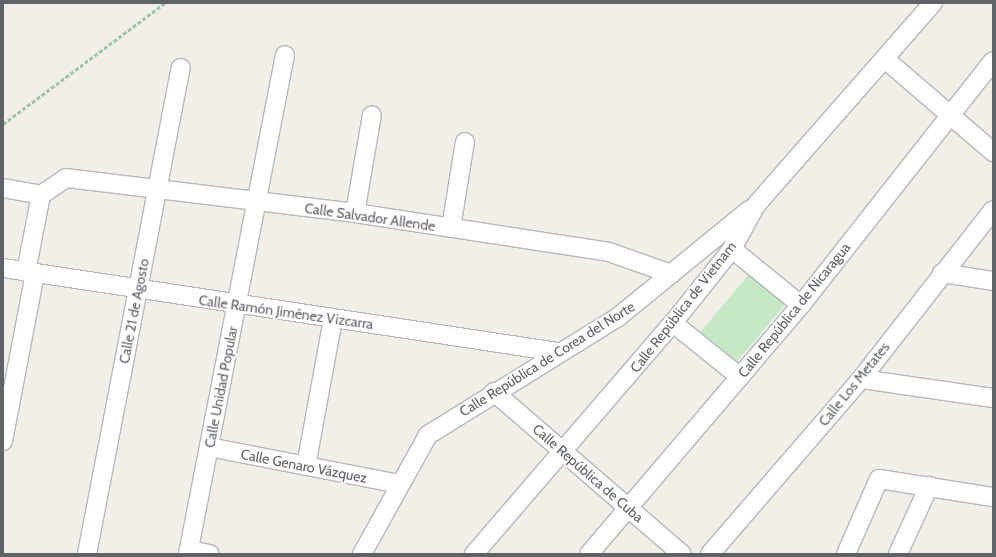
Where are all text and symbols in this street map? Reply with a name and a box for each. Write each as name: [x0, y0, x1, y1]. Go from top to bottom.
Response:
street label: Calle Salvador Allende: [304, 200, 436, 234]
street label: Calle República de Vietnam: [627, 238, 739, 376]
street label: Calle República de Nicaragua: [734, 239, 854, 381]
street label: Calle 21 de Agosto: [116, 257, 152, 365]
street label: Calle Ramón Jiménez Vizcarra: [198, 291, 374, 333]
street label: Calle República de Corea del Norte: [456, 298, 638, 420]
street label: Calle Unidad Popular: [201, 325, 241, 449]
street label: Calle Los Metates: [815, 339, 893, 429]
street label: Calle República de Cuba: [529, 420, 647, 526]
street label: Calle Genaro Vázquez: [239, 446, 369, 486]

